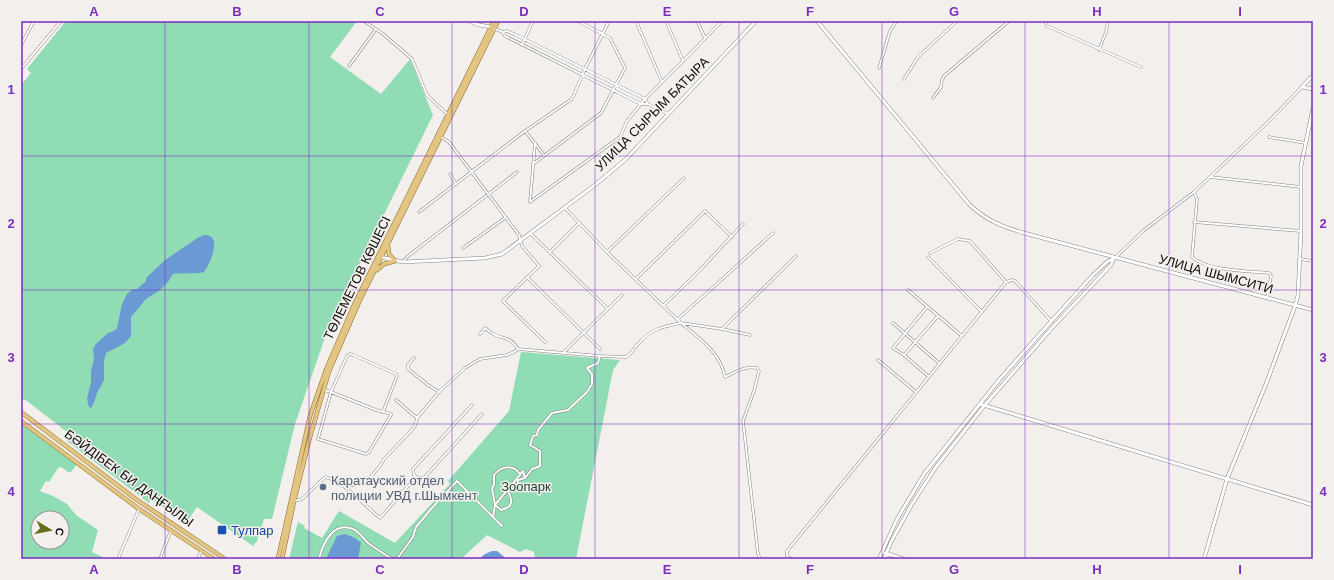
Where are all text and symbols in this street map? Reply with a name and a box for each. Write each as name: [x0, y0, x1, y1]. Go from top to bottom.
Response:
text: A: [89, 4, 99, 19]
text: B: [232, 4, 242, 19]
text: C: [375, 4, 385, 19]
text: D: [519, 4, 529, 19]
text: E: [663, 4, 672, 19]
text: F: [806, 4, 814, 19]
text: G: [949, 4, 959, 19]
text: H: [1092, 4, 1102, 19]
text: I: [1238, 4, 1242, 19]
street label: УЛИЦА СЫРЫМ БАТЫРА: [592, 54, 712, 174]
text: 1: [7, 82, 15, 97]
text: 1: [1319, 82, 1327, 97]
street label: ТӨЛЕМЕТОВ КӨШЕСІ: [320, 214, 394, 342]
text: 2: [7, 216, 15, 231]
text: 2: [1319, 216, 1327, 231]
street label: УЛИЦА ШЫМСИТИ: [1157, 252, 1275, 296]
text: 3: [7, 350, 15, 365]
text: 3: [1319, 350, 1327, 365]
street label: БӘЙДІБЕК БИ ДАҢҒЫЛЫ: [62, 426, 196, 530]
place label: Каратауский отдел полиции УВД г.Шымкент: [331, 473, 478, 503]
park label: Зоопарк: [501, 479, 551, 494]
marker: Каратауский отдел полиции УВД г.Шымкент: [318, 482, 328, 492]
text: 4: [7, 484, 15, 499]
text: 4: [1319, 484, 1327, 499]
north arrow: [30, 510, 70, 550]
place label: Тулпар: [231, 523, 274, 538]
marker: Тулпар: [216, 524, 228, 536]
text: С: [53, 527, 66, 537]
text: A: [89, 562, 99, 577]
text: B: [232, 562, 242, 577]
text: C: [375, 562, 385, 577]
text: D: [519, 562, 529, 577]
text: E: [663, 562, 672, 577]
text: F: [806, 562, 814, 577]
text: G: [949, 562, 959, 577]
text: H: [1092, 562, 1102, 577]
text: I: [1238, 562, 1242, 577]

